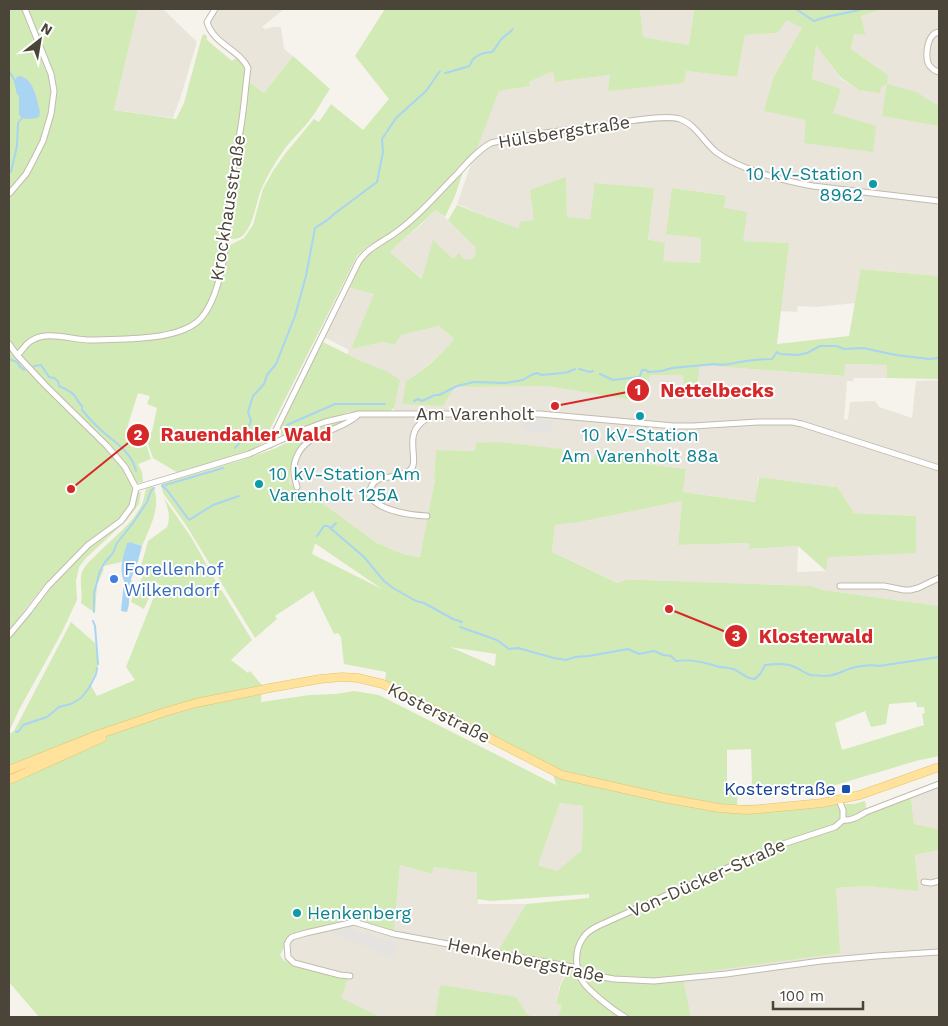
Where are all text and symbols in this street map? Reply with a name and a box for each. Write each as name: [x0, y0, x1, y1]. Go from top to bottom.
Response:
north arrow: [15, 15, 65, 65]
text: N: [38, 19, 55, 38]
street label: Hülsbergstraße: [497, 111, 631, 152]
street label: Krockhausstraße: [206, 133, 249, 282]
place label: 10 kV-Station 8962: [746, 163, 863, 205]
marker: 10 kV-Station 8962: [867, 178, 879, 190]
callout: Nettelbecks: [626, 373, 784, 407]
text: Nettelbecks: [660, 379, 774, 402]
text: 1: [635, 381, 641, 399]
street label: Am Varenholt: [416, 403, 535, 424]
marker: 10 kV-Station Am Varenholt 88a: [634, 410, 646, 422]
callout: Rauendahler Wald: [126, 418, 342, 452]
text: Rauendahler Wald: [161, 423, 331, 446]
place label: 10 kV-Station Am Varenholt 88a: [561, 424, 719, 466]
text: 2: [134, 426, 143, 444]
place label: 10 kV-Station Am Varenholt 125A: [269, 463, 421, 505]
marker: 10 kV-Station Am Varenholt 125A: [253, 478, 265, 490]
place label: Forellenhof Wilkendorf: [124, 558, 224, 600]
marker: Forellenhof Wilkendorf: [108, 573, 120, 585]
callout: Klosterwald: [724, 619, 883, 653]
text: Klosterwald: [759, 625, 873, 648]
text: 3: [732, 627, 741, 645]
street label: Kosterstraße: [385, 678, 494, 747]
place label: Kosterstraße: [724, 778, 836, 799]
marker: Kosterstraße: [840, 783, 852, 795]
street label: Von-Dücker-Straße: [625, 834, 788, 922]
place label: Henkenberg: [307, 902, 412, 923]
marker: Henkenberg: [291, 907, 303, 919]
street label: Henkenbergstraße: [446, 933, 607, 986]
scale bar: [773, 978, 863, 1010]
text: 100 m: [780, 987, 824, 1005]

